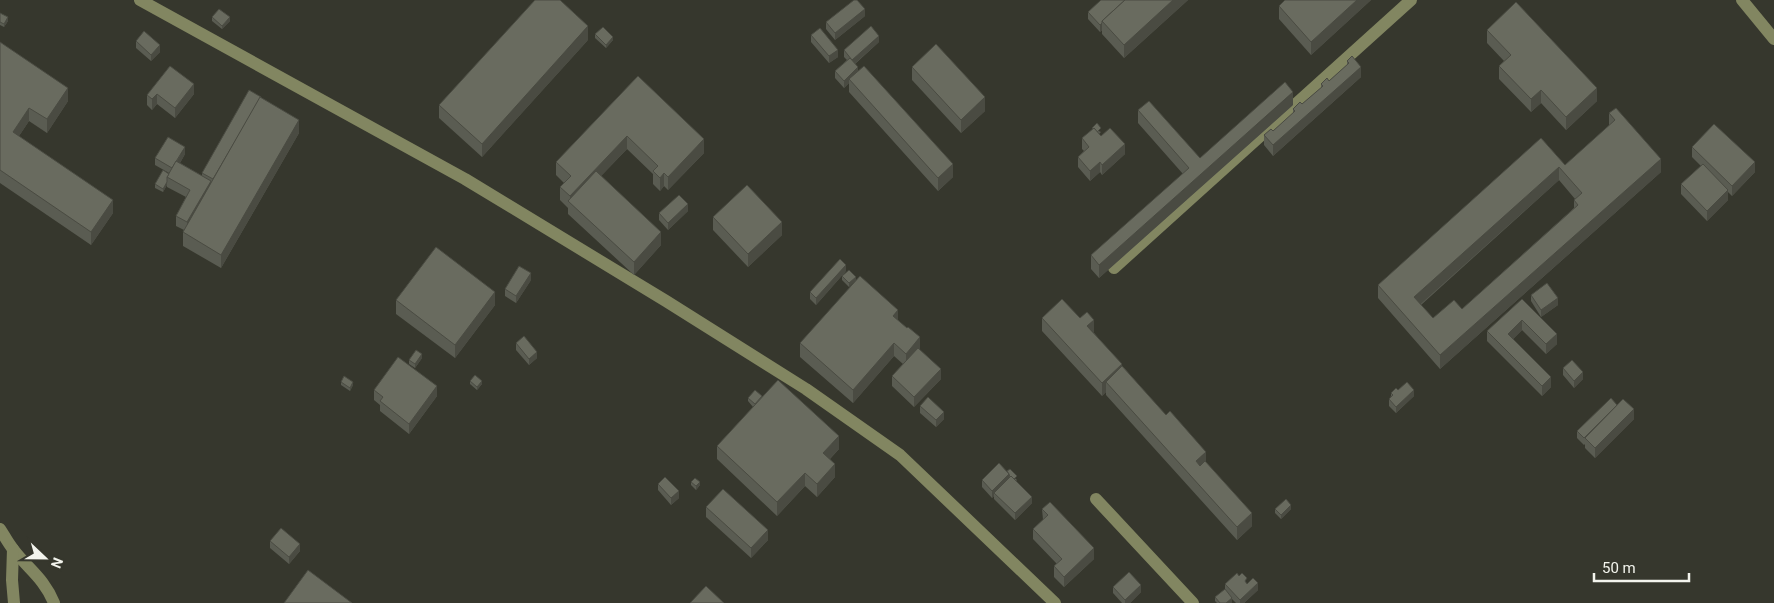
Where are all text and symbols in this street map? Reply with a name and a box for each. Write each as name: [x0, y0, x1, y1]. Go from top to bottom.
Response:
north arrow: [20, 533, 70, 583]
scale bar: [1594, 550, 1689, 582]
text: N: [48, 555, 66, 570]
text: 50 m: [1602, 559, 1636, 577]

